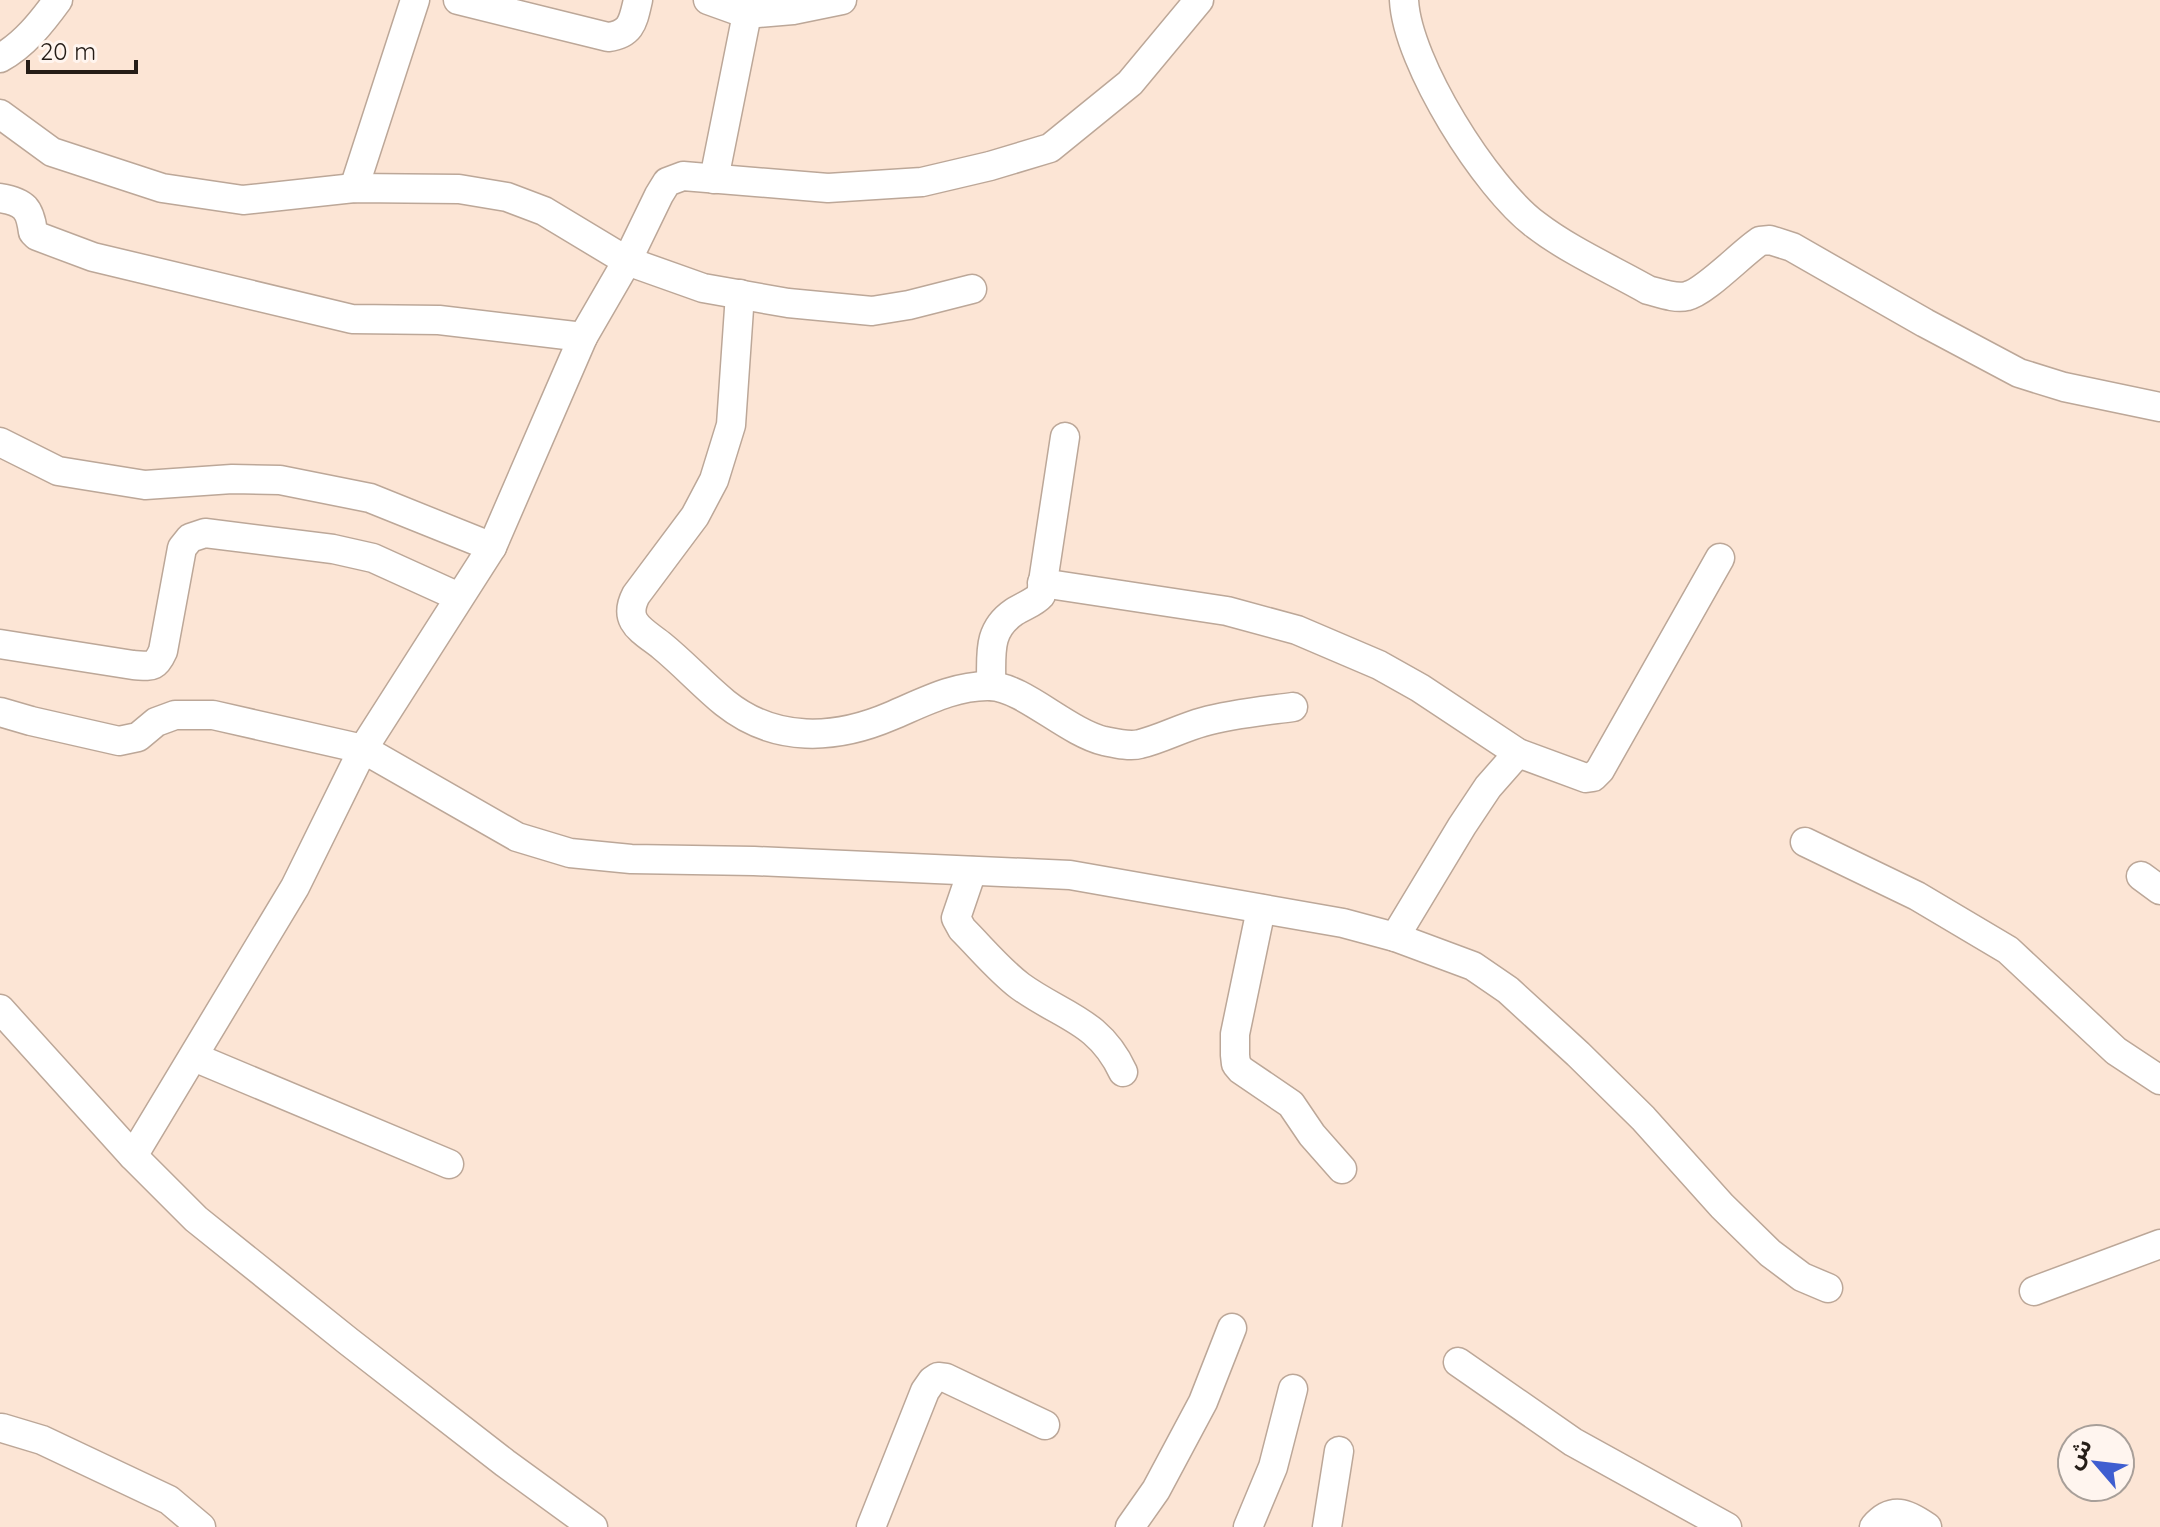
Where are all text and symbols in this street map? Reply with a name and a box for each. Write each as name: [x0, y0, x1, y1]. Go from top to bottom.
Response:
scale bar: [28, 24, 136, 74]
text: 20 m: [40, 36, 96, 66]
north arrow: [2056, 1423, 2136, 1503]
text: ش: [2059, 1434, 2098, 1473]

